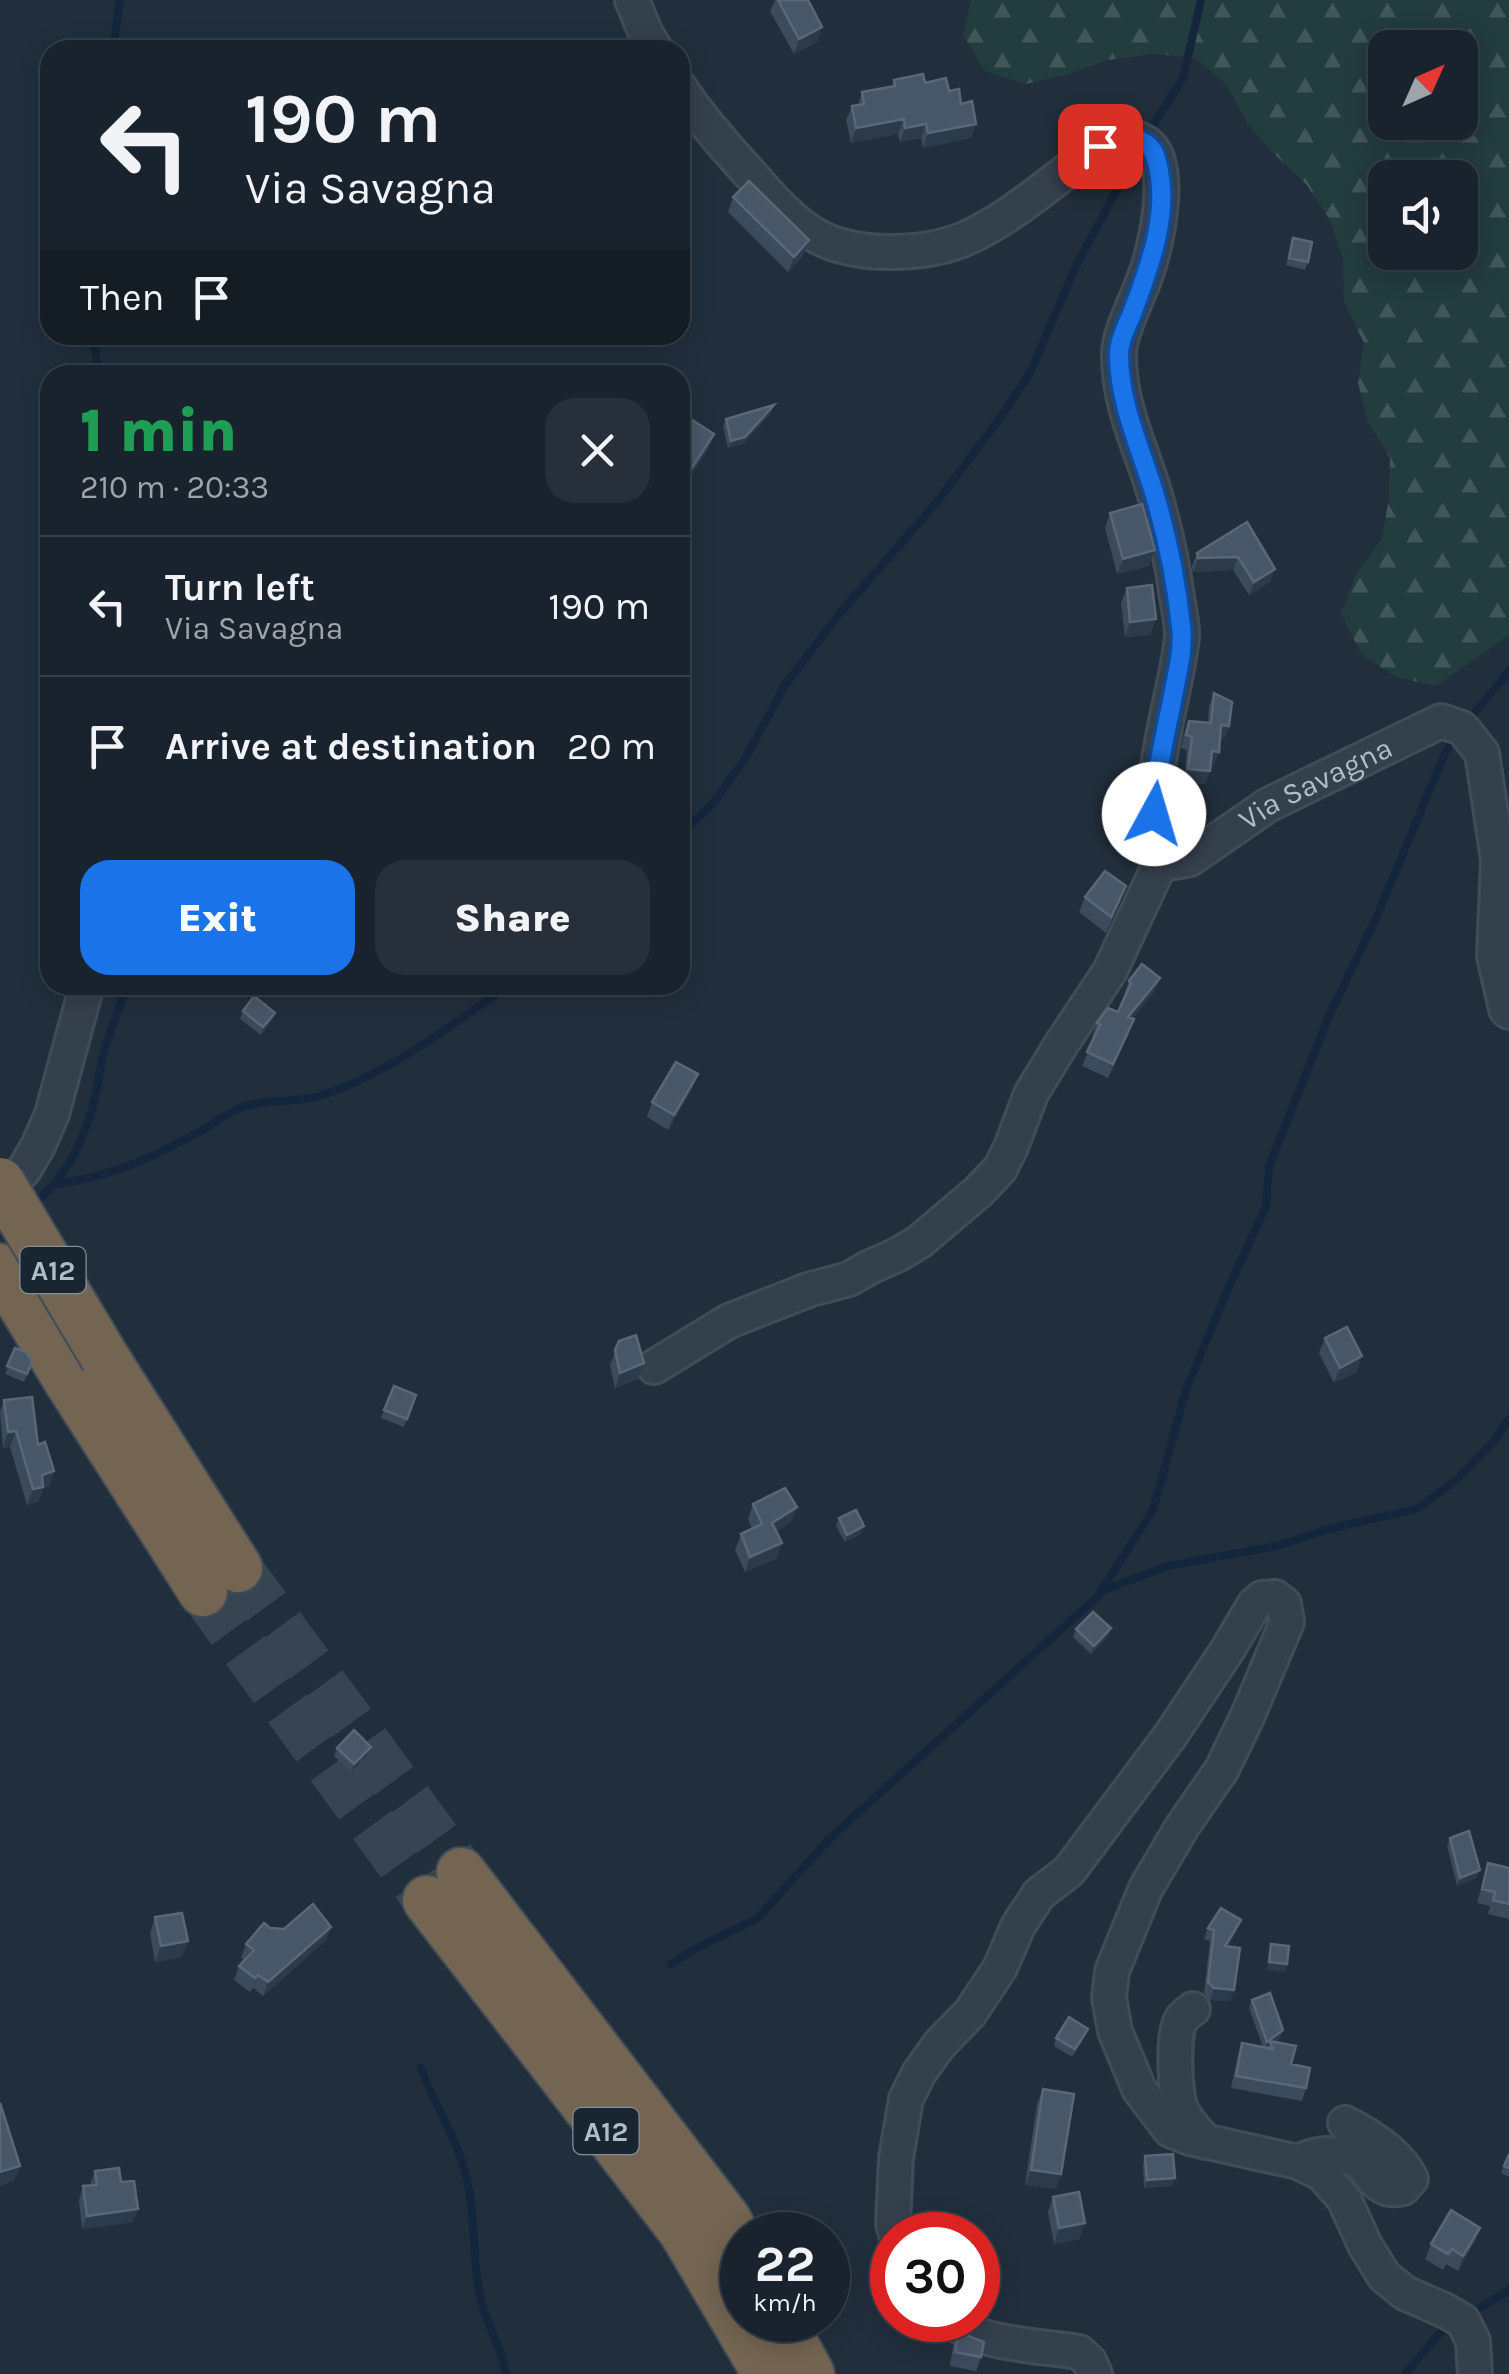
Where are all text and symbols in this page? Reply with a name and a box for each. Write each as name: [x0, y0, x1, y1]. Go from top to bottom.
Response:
north arrow: [1368, 30, 1478, 140]
map controls: [1368, 30, 1478, 270]
text: 190 m: [245, 78, 441, 160]
icon: left: [80, 80, 210, 210]
pin: [1058, 104, 1143, 189]
icon: arrive: [1073, 119, 1128, 174]
button: sound: [1368, 160, 1478, 270]
text: Via Savagna: [245, 162, 496, 214]
icon: arrive: [184, 270, 239, 325]
text: Then: [80, 275, 164, 320]
text: 1 min: [80, 396, 237, 466]
button: close: [545, 398, 650, 503]
text: 210 m · 20:33: [80, 469, 269, 506]
text: Turn left: [165, 565, 315, 610]
icon: left: [80, 579, 135, 634]
text: 190 m: [548, 584, 650, 629]
text: Via Savagna: [165, 610, 343, 647]
icon: arrive: [80, 719, 135, 774]
text: Arrive at destination: [165, 724, 537, 769]
text: 20 m: [567, 724, 656, 769]
street label: Via Savagna: [1232, 729, 1398, 838]
position arrow: [1102, 762, 1206, 866]
button: Exit: [80, 860, 355, 975]
button: Share: [375, 860, 650, 975]
road number: A12: [20, 1247, 86, 1293]
road number: A12: [574, 2108, 638, 2154]
speed limit sign: 30: [870, 2212, 1000, 2342]
text: 22: [755, 2235, 815, 2294]
text: km/h: [753, 2288, 817, 2317]

